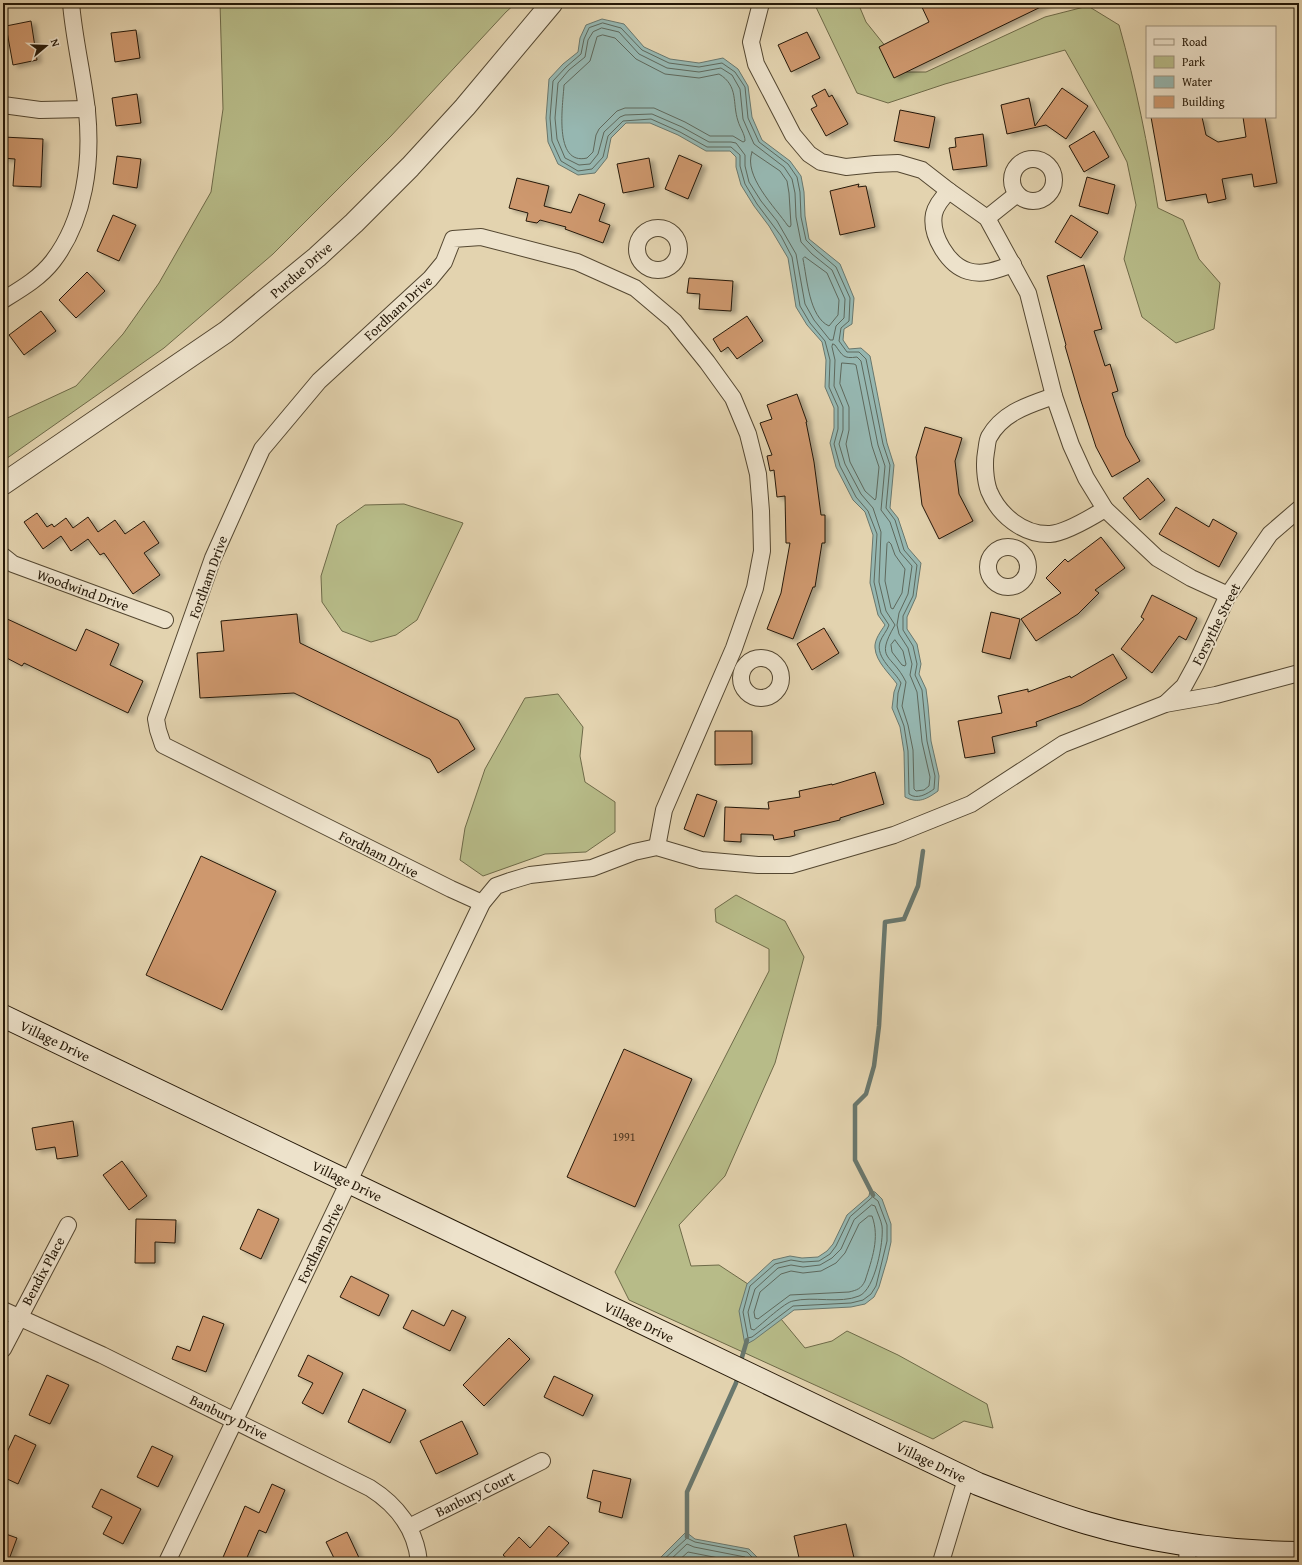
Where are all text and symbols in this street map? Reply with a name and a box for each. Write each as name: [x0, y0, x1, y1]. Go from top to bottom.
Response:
north arrow: [26, 26, 66, 66]
legend: [1146, 26, 1276, 118]
text: Road: [1182, 33, 1208, 50]
text: N: [47, 37, 64, 49]
text: Park: [1182, 53, 1206, 70]
text: Water: [1182, 73, 1212, 90]
text: Building: [1182, 93, 1225, 110]
street label: Purdue Drive: [265, 237, 337, 303]
street label: Fordham Drive: [359, 271, 437, 345]
street label: Fordham Drive: [184, 532, 232, 621]
street label: Woodwind Drive: [34, 564, 132, 616]
street label: Forsythe Street: [1187, 579, 1245, 668]
street label: Fordham Drive: [336, 825, 423, 883]
street label: Village Drive: [17, 1015, 94, 1067]
house number: 1991: [612, 1128, 636, 1145]
street label: Village Drive: [309, 1155, 386, 1207]
street label: Fordham Drive: [292, 1199, 348, 1286]
street label: Bendix Place: [17, 1233, 70, 1309]
street label: Village Drive: [601, 1296, 678, 1348]
street label: Banbury Drive: [187, 1389, 272, 1445]
street label: Village Drive: [893, 1436, 970, 1488]
street label: Banbury Court: [432, 1466, 518, 1522]

